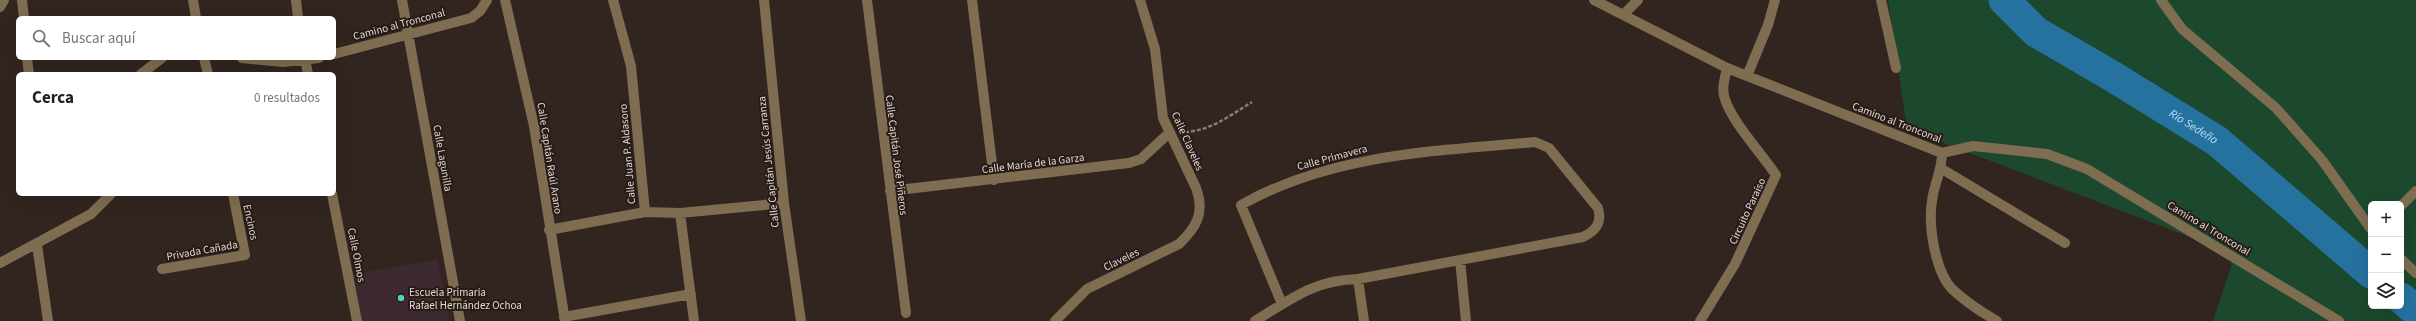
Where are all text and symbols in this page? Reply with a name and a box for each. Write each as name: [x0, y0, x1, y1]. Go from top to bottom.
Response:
street label: Camino al Tronconal: [352, 5, 447, 44]
search box: [16, 16, 336, 60]
icon: search: [30, 27, 52, 49]
text: Buscar aquí: [62, 28, 135, 49]
text: Cerca: [32, 86, 74, 110]
text: 0 resultados: [254, 89, 320, 107]
street label: Calle Capitán José Piñeros: [882, 94, 911, 216]
street label: Calle Capitán Jesús Carranza: [754, 96, 783, 228]
street label: Camino al Tronconal: [1850, 99, 1944, 146]
street label: Calle Capitán Raúl Arano: [533, 101, 566, 215]
street label: Calle Juan P. Aldasoro: [616, 103, 639, 205]
water label: Río Sedeño: [2166, 105, 2221, 149]
street label: Calle Claveles: [1168, 109, 1207, 173]
street label: Calle Lagunilla: [429, 124, 456, 193]
street label: Calle Primavera: [1295, 141, 1369, 174]
street label: Calle María de la Garza: [981, 150, 1085, 177]
street label: Circuito Paraíso: [1725, 175, 1769, 247]
street label: Camino al Tronconal: [2164, 198, 2253, 259]
map controls: [2368, 201, 2404, 309]
button: +: [2368, 201, 2404, 237]
street label: Encinos: [239, 203, 262, 242]
street label: Calle Olmos: [344, 227, 369, 284]
street label: Privada Cañada: [165, 237, 239, 264]
button: −: [2368, 237, 2404, 273]
street label: Claveles: [1101, 244, 1142, 275]
button: layers: [2368, 273, 2404, 309]
place label: Escuela Primaria Rafael Hernández Ochoa: [409, 285, 522, 313]
marker: Escuela Primaria Rafael Hernández Ochoa: [396, 293, 406, 303]

